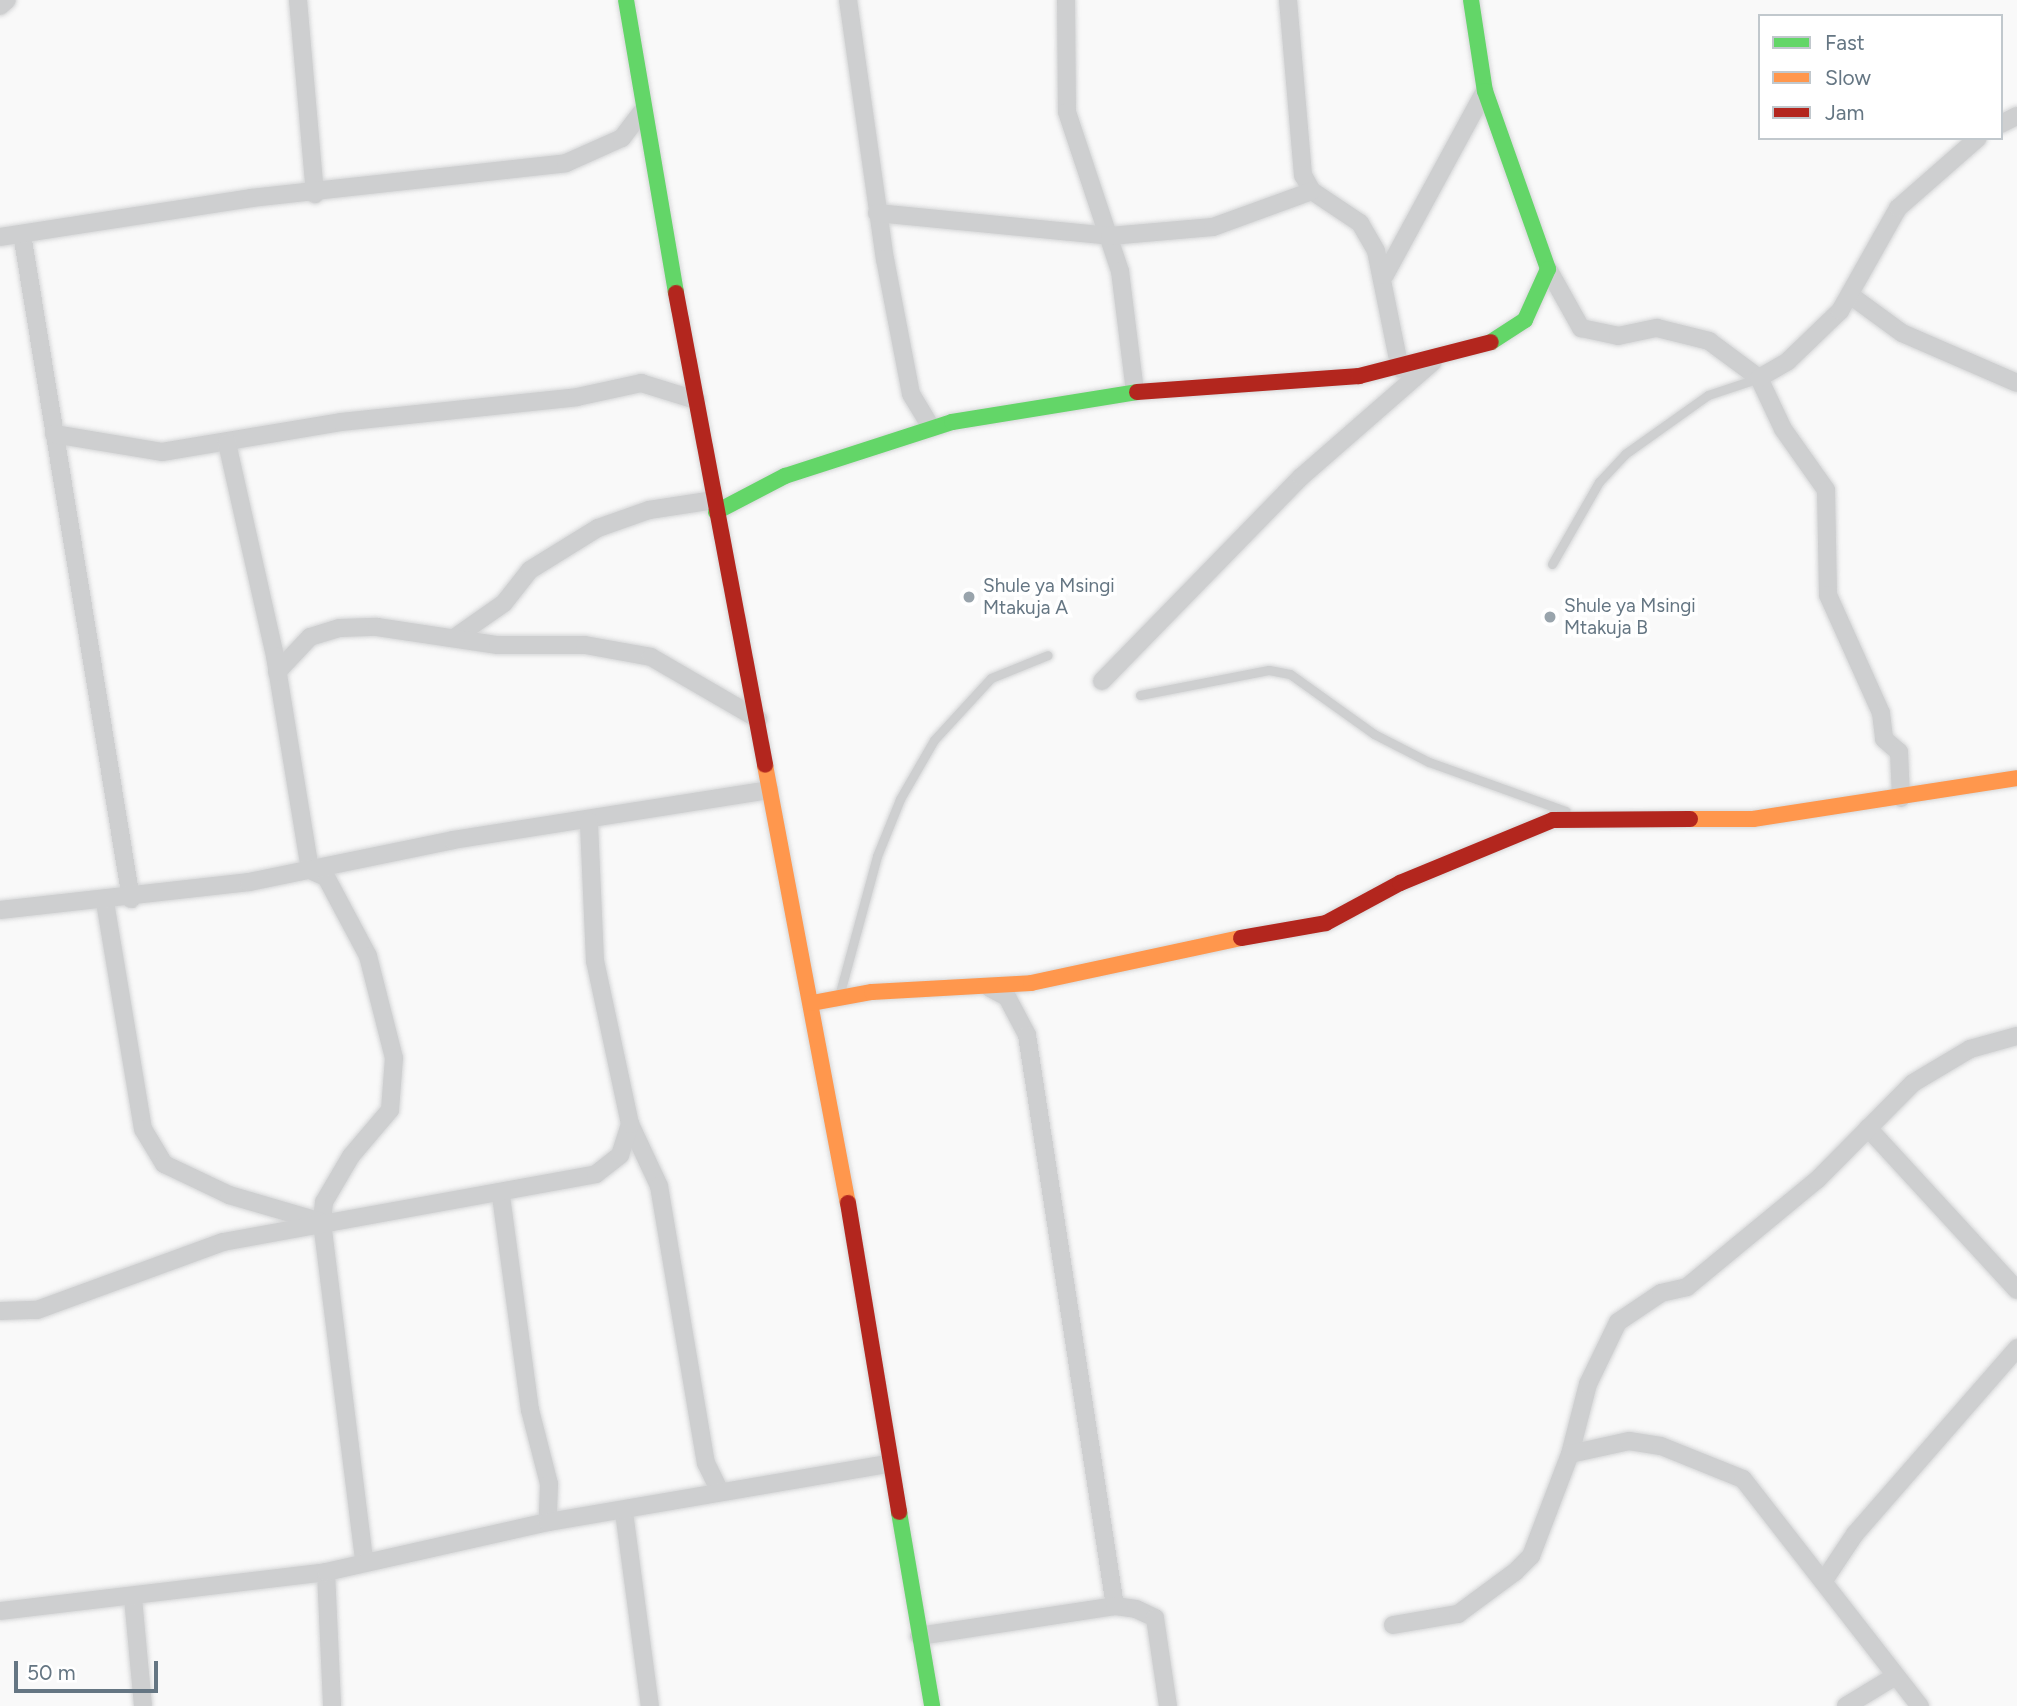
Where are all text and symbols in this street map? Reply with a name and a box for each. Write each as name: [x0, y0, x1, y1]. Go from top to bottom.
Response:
legend: [1758, 14, 2003, 140]
text: Fast: [1825, 30, 1865, 55]
text: Slow: [1825, 65, 1871, 90]
text: Jam: [1825, 100, 1864, 125]
place label: Shule ya Msingi Mtakuja A: [983, 575, 1115, 619]
marker: Shule ya Msingi Mtakuja A: [961, 589, 977, 605]
place label: Shule ya Msingi Mtakuja B: [1564, 595, 1696, 639]
marker: Shule ya Msingi Mtakuja B: [1542, 609, 1558, 625]
scale bar: [18, 1646, 161, 1690]
text: 50 m: [27, 1660, 76, 1685]

